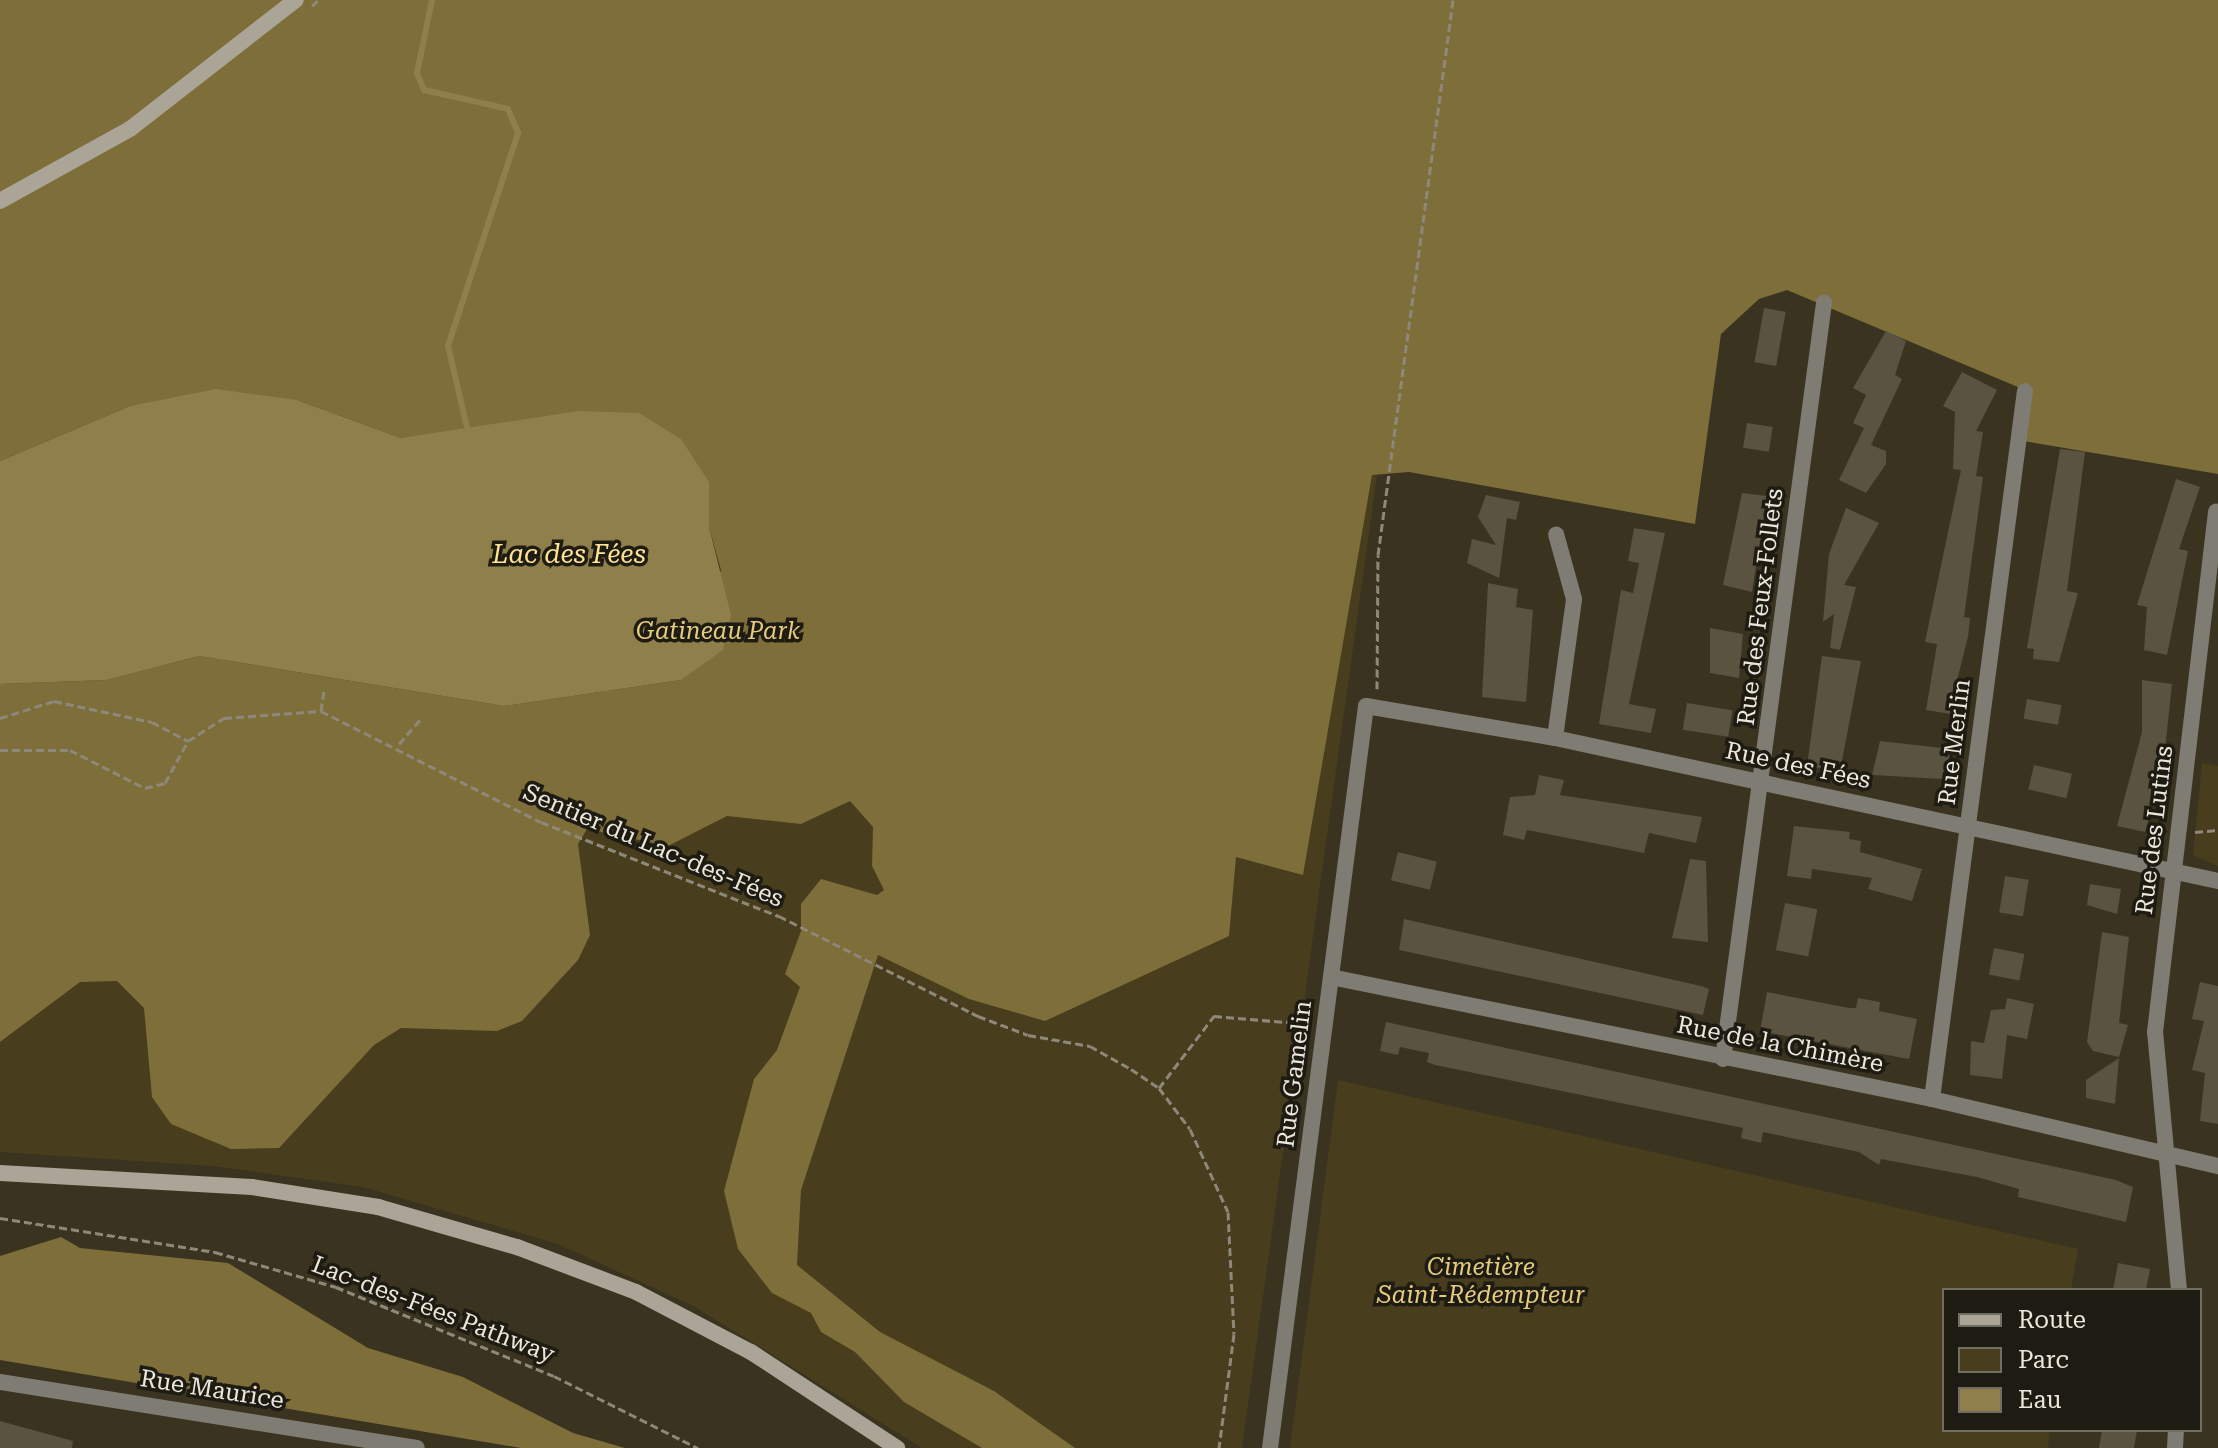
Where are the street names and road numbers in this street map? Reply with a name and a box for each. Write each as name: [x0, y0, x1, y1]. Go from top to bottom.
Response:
street label: Rue des Feux-Follets: [1732, 487, 1790, 727]
street label: Rue Merlin: [1933, 677, 1977, 807]
street label: Rue des Fées: [1723, 737, 1873, 795]
street label: Rue des Lutins: [2130, 744, 2180, 916]
street label: Sentier du Lac-des-Fées: [519, 778, 787, 914]
street label: Rue Gamelin: [1272, 999, 1318, 1149]
street label: Rue de la Chimère: [1674, 1011, 1886, 1079]
street label: Lac-des-Fées Pathway: [308, 1250, 558, 1370]
street label: Rue Maurice: [138, 1364, 286, 1416]

